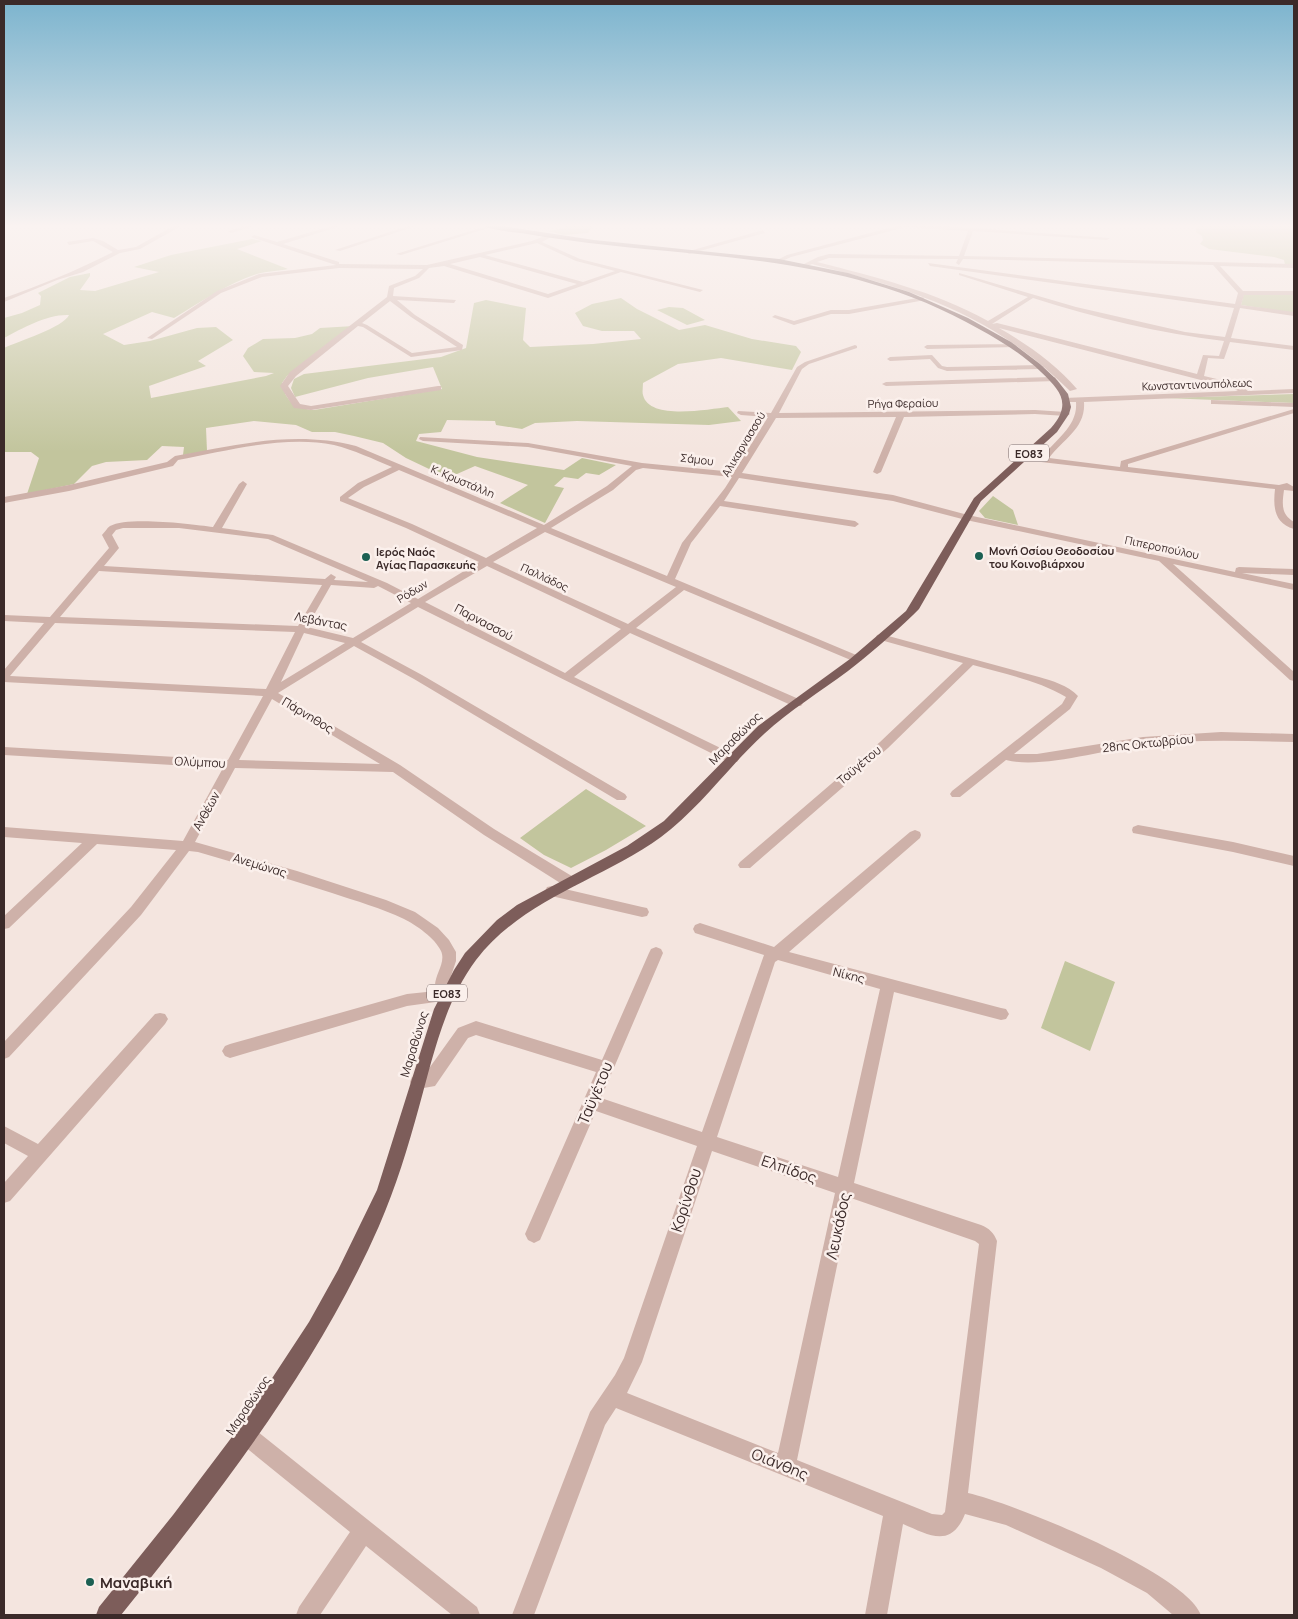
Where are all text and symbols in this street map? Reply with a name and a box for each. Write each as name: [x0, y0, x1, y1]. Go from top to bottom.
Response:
street label: Κωνσταντινουπόλεως: [1142, 375, 1252, 393]
street label: Ρήγα Φεραίου: [868, 395, 938, 411]
street label: Αλικαρνασσού: [718, 409, 768, 479]
road number: ΕΟ83: [1009, 444, 1049, 462]
street label: Σάμου: [680, 450, 714, 468]
street label: Κ. Κρυστάλλη: [429, 461, 497, 501]
street label: Πιπεροπούλου: [1124, 532, 1200, 562]
place label: Μονή Οσίου Θεοδοσίου του Κοινοβιάρχου: [989, 543, 1115, 571]
place label: Ιερός Ναός Αγίας Παρασκευής: [376, 544, 476, 572]
marker: Μονή Οσίου Θεοδοσίου του Κοινοβιάρχου: [973, 550, 985, 562]
marker: Ιερός Ναός Αγίας Παρασκευής: [360, 551, 372, 563]
street label: Παλλάδος: [519, 559, 571, 595]
street label: Ρόδων: [394, 576, 431, 606]
street label: Παρνασσού: [452, 599, 516, 645]
street label: Λεβάντας: [293, 608, 349, 635]
street label: Πάρνηθος: [279, 693, 337, 737]
street label: Μαραθώνος: [705, 708, 765, 768]
street label: 28ης Οκτωβρίου: [1101, 730, 1195, 756]
street label: Ταϋγέτου: [833, 742, 885, 788]
street label: Ολύμπου: [174, 752, 226, 772]
street label: Ανθέων: [188, 788, 224, 834]
street label: Ανεμώνας: [231, 849, 289, 881]
street label: Νίκης: [831, 963, 867, 987]
road number: ΕΟ83: [427, 984, 467, 1001]
street label: Μαραθώνος: [396, 1008, 432, 1079]
street label: Ταϋγέτου: [572, 1059, 618, 1127]
street label: Ελπίδος: [759, 1150, 819, 1188]
street label: Κορίνθου: [666, 1165, 706, 1235]
street label: Λευκάδος: [821, 1191, 855, 1261]
street label: Μαραθώνος: [222, 1372, 274, 1438]
street label: Οιάνθης: [748, 1443, 812, 1485]
place label: Μαναβική: [100, 1572, 172, 1593]
marker: Μαναβική: [84, 1576, 96, 1588]

